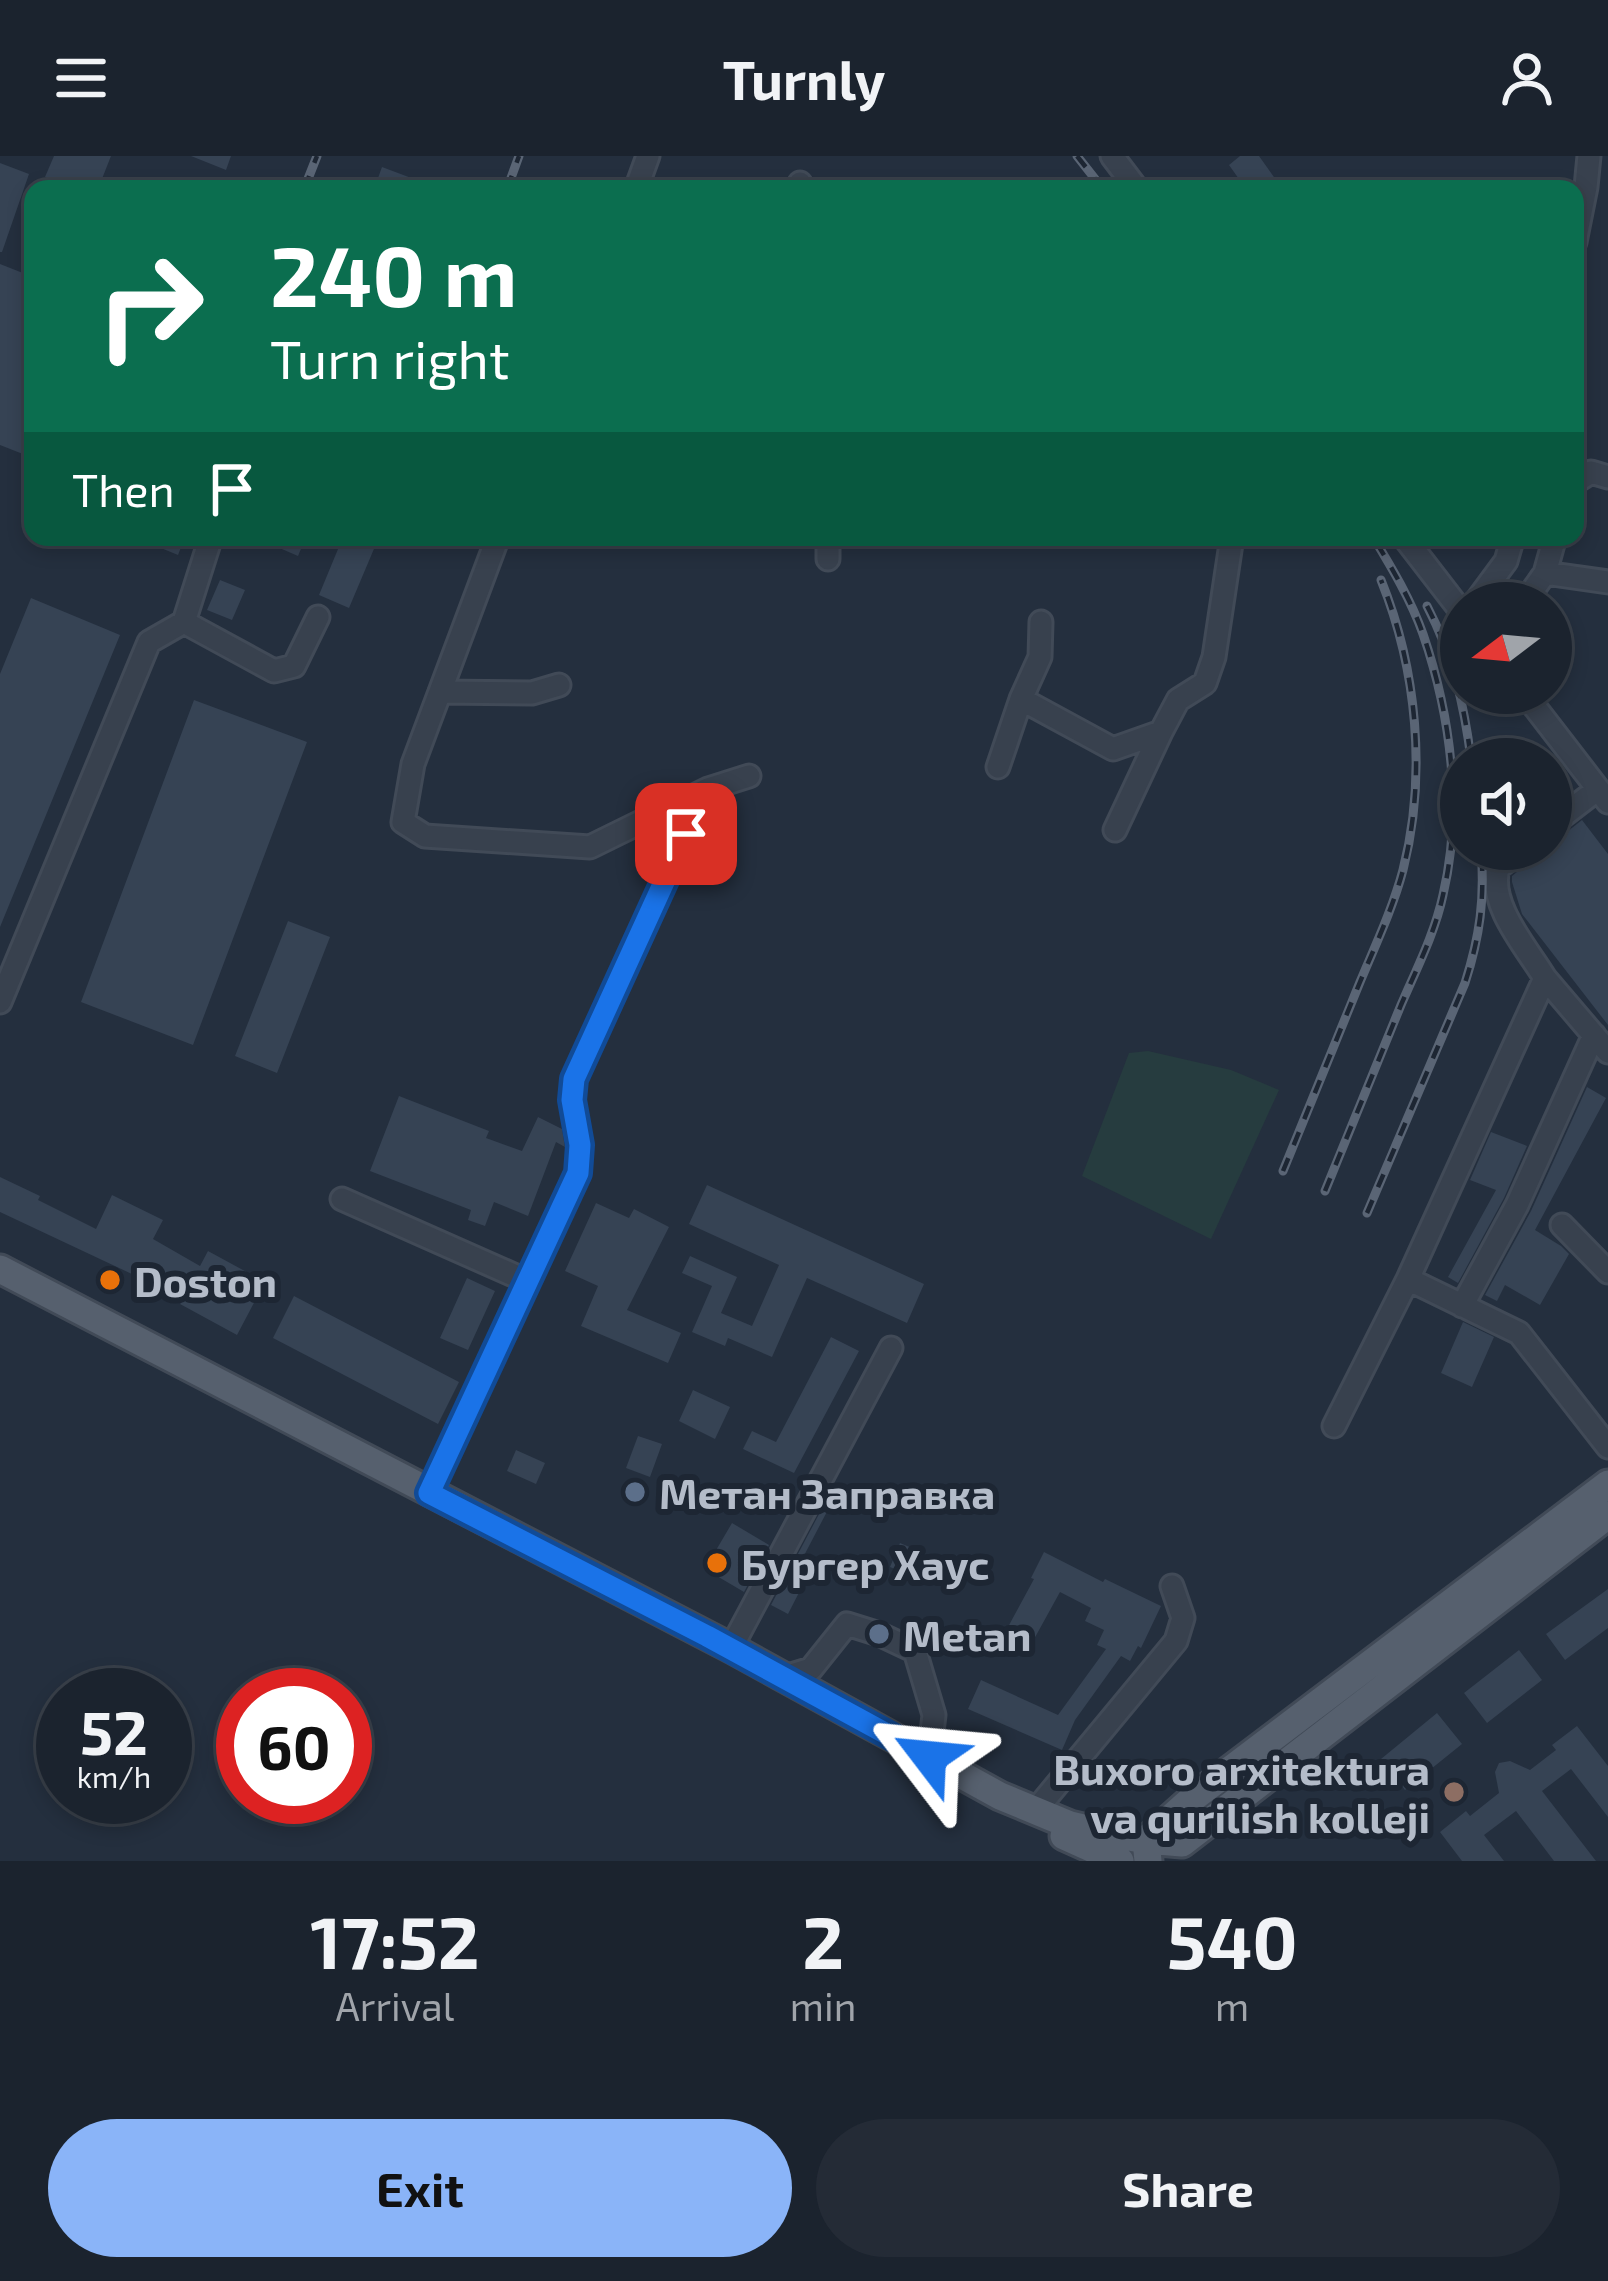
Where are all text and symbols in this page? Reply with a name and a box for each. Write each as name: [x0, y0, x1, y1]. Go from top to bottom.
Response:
icon: menu: [48, 45, 114, 111]
icon: person: [1494, 45, 1560, 111]
text: Turnly: [723, 46, 885, 111]
text: 240 m: [270, 223, 517, 324]
icon: right: [72, 228, 228, 384]
text: Turn right: [270, 325, 510, 390]
icon: arrive: [199, 456, 265, 522]
text: Then: [72, 462, 175, 516]
north arrow: [1440, 582, 1572, 714]
map controls: [1440, 582, 1572, 870]
button: sound: [1440, 738, 1572, 870]
pin: [635, 783, 737, 885]
icon: arrive: [653, 801, 719, 867]
place label: Doston: [134, 1255, 277, 1305]
marker: Doston: [97, 1267, 123, 1293]
place label: Метан Заправка: [659, 1467, 995, 1517]
marker: Метан Заправка: [622, 1479, 648, 1505]
place label: Бургер Хаус: [741, 1538, 990, 1589]
marker: Бургер Хаус: [704, 1550, 730, 1576]
place label: Metan: [903, 1609, 1032, 1659]
marker: Metan: [866, 1621, 892, 1647]
speed limit sign: 60: [216, 1668, 372, 1824]
position arrow: [866, 1694, 992, 1820]
text: 52: [80, 1695, 148, 1767]
place label: Buxoro arxitektura va qurilish kolleji: [1053, 1743, 1430, 1842]
text: km/h: [77, 1758, 151, 1794]
marker: Buxoro arxitektura va qurilish kolleji: [1441, 1779, 1467, 1805]
text: 17:52: [310, 1897, 480, 1983]
text: 2: [802, 1897, 844, 1983]
text: 540: [1167, 1897, 1298, 1983]
text: Arrival: [336, 1982, 454, 2029]
text: min: [790, 1982, 856, 2029]
text: m: [1215, 1982, 1249, 2029]
button: Exit: [48, 2119, 792, 2257]
button: Share: [816, 2119, 1560, 2257]

